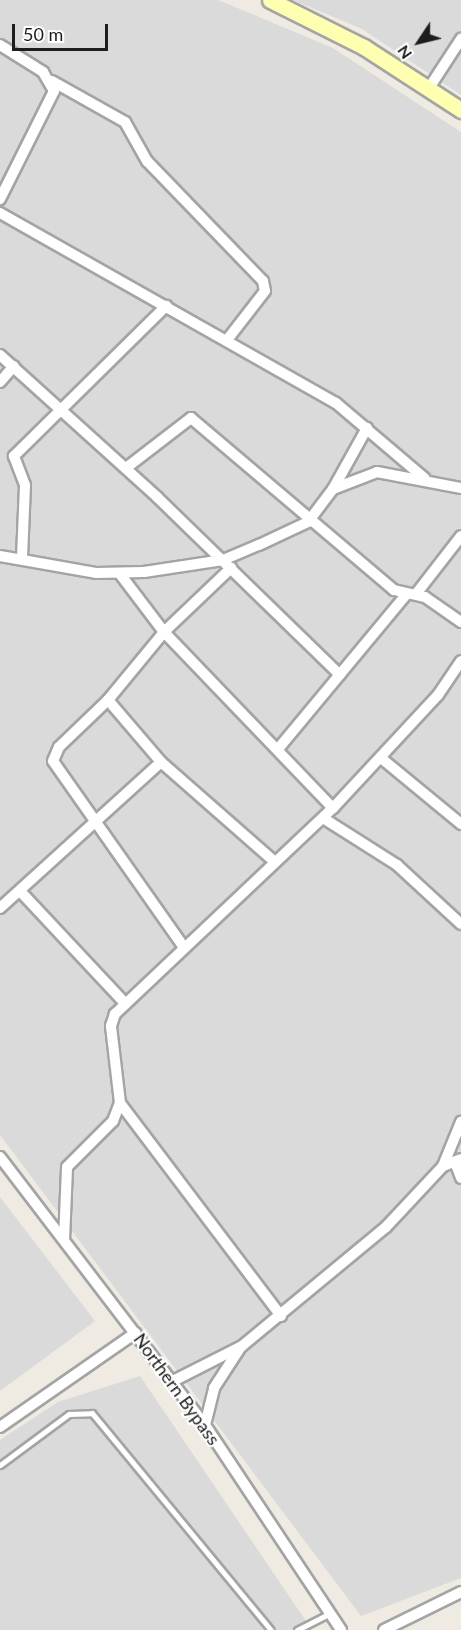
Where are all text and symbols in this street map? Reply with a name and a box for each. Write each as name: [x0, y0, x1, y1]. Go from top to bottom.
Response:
scale bar: [15, 12, 111, 50]
north arrow: [389, 12, 449, 72]
text: 50 m: [23, 23, 63, 45]
text: N: [393, 42, 415, 63]
street label: Northern Bypass: [129, 1329, 225, 1449]

